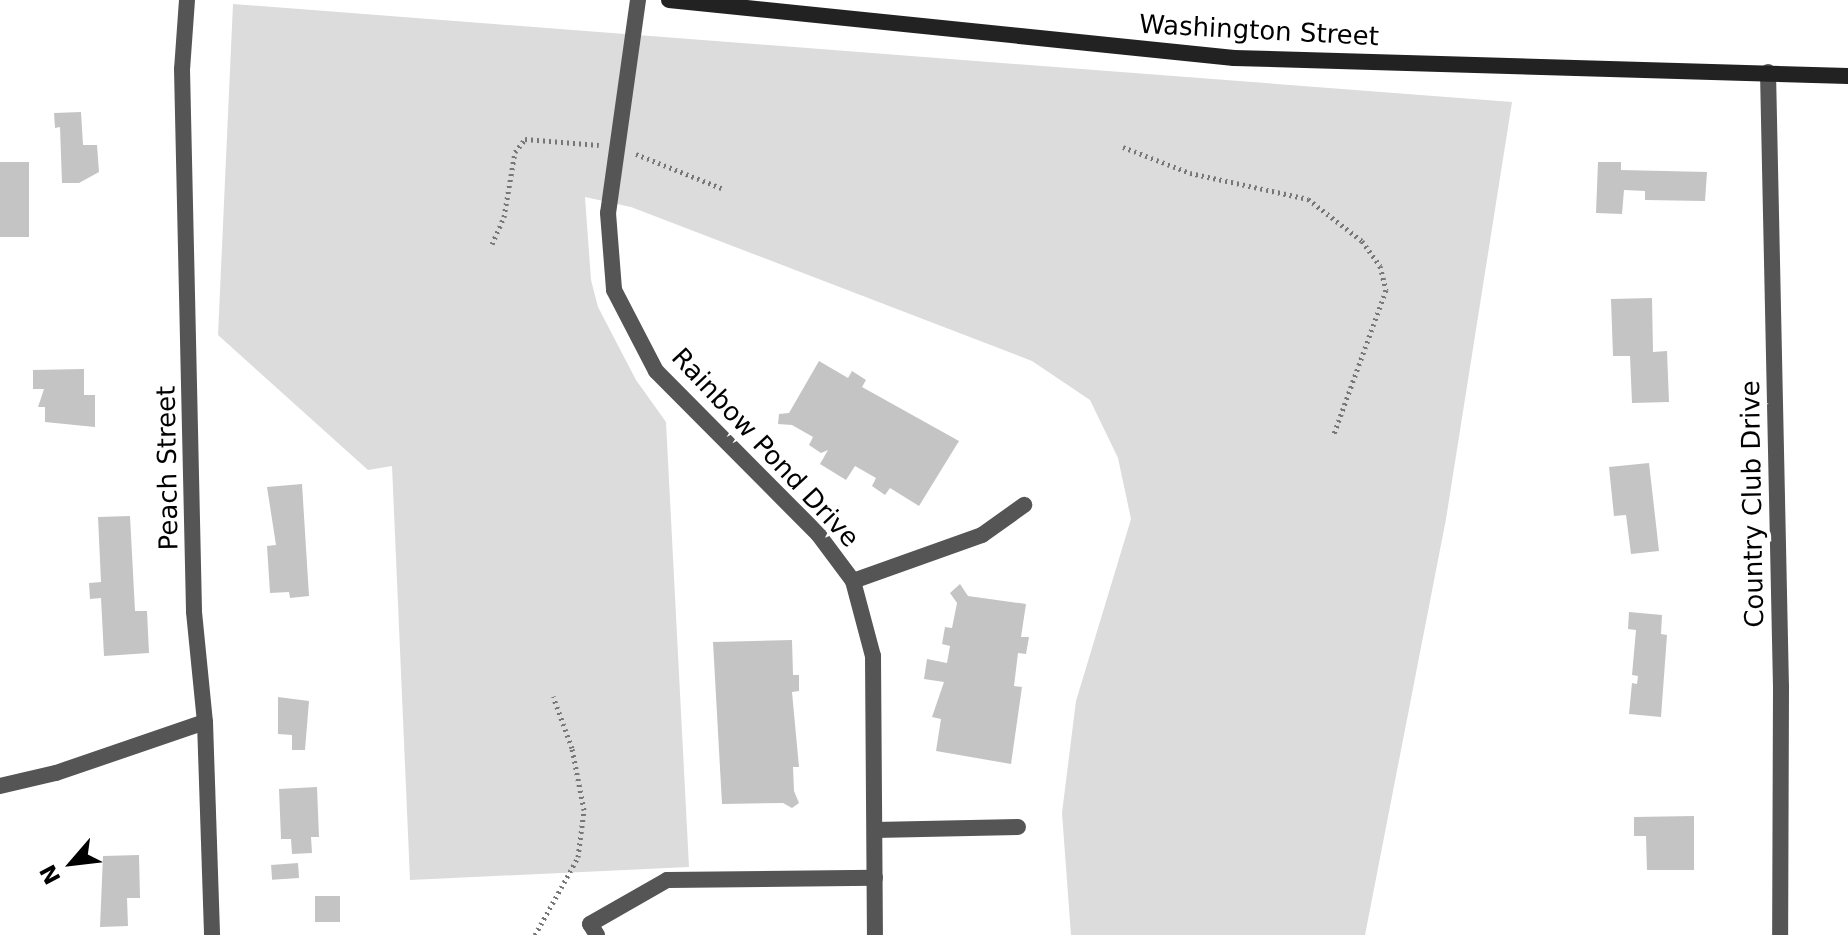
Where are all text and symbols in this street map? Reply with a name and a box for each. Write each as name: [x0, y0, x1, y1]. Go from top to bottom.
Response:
street label: Washington Street: [1138, 9, 1380, 53]
street label: Rainbow Pond Drive: [665, 342, 865, 554]
street label: Country Club Drive: [1735, 380, 1771, 628]
street label: Peach Street: [151, 385, 185, 551]
north arrow: [32, 823, 112, 903]
text: N: [35, 861, 66, 889]

